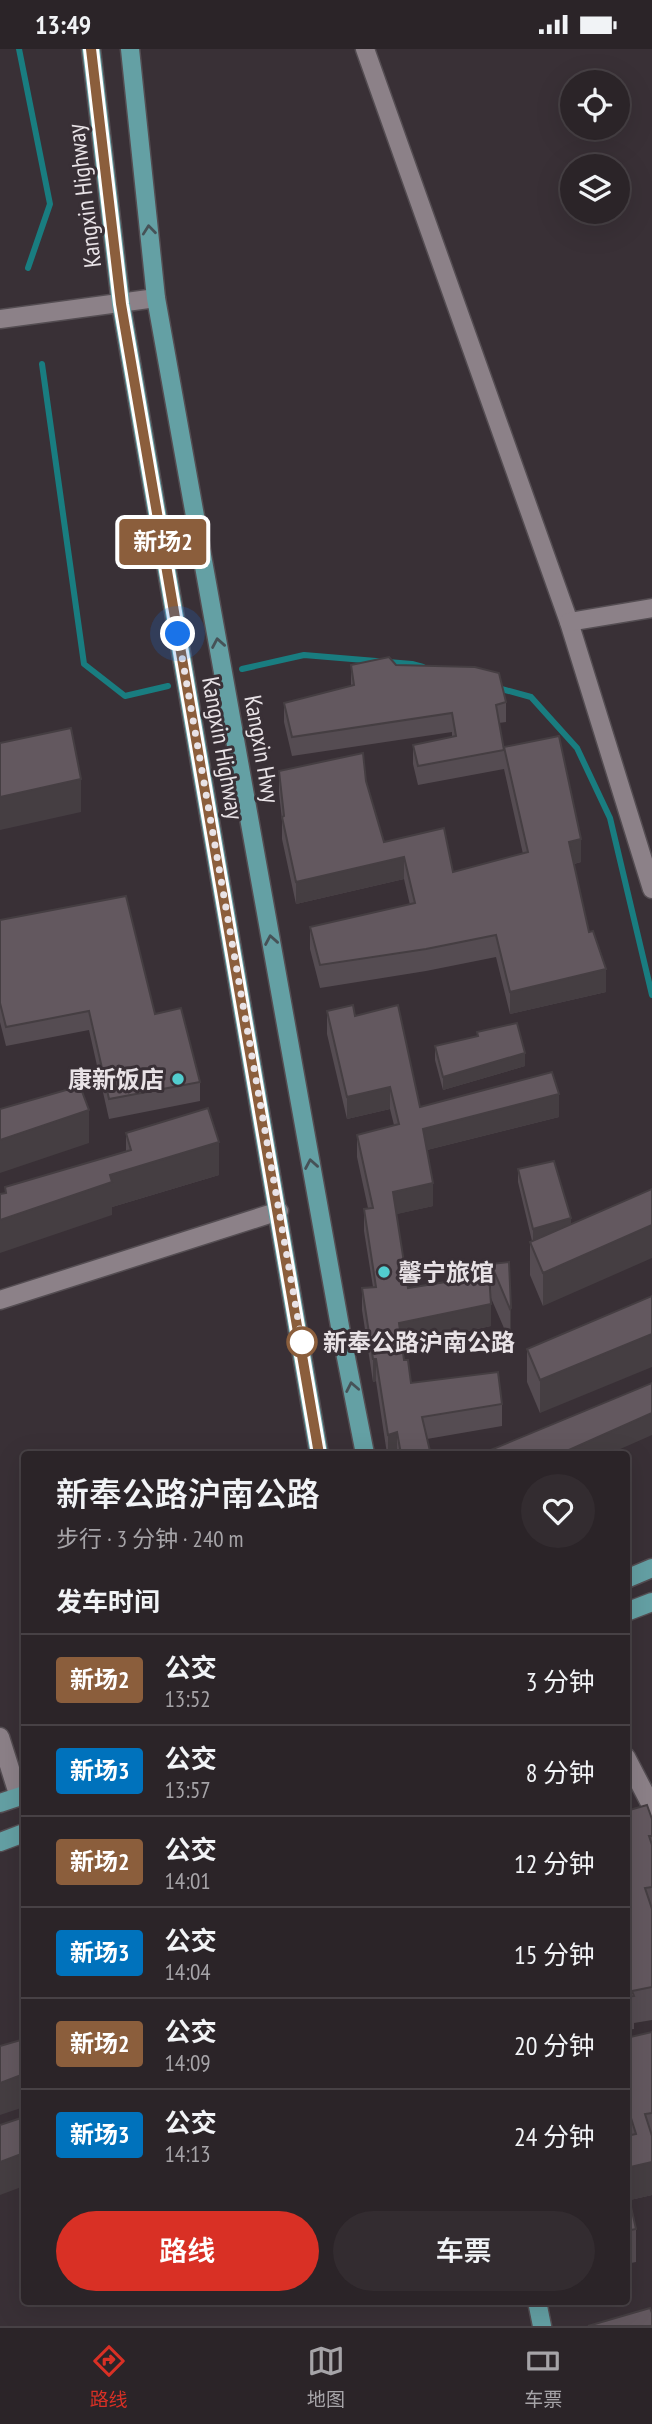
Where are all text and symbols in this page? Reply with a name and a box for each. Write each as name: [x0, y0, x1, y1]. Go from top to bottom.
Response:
text: 13:49: [35, 8, 91, 41]
map controls: [560, 70, 630, 224]
button: locate: [560, 70, 630, 140]
street label: Kangxin Highway: [60, 122, 108, 270]
button: layers: [560, 154, 630, 224]
one-way arrow: [142, 225, 157, 236]
line badge: 新场2: [123, 519, 203, 565]
text: 新场2: [133, 526, 193, 557]
your location: [160, 616, 195, 651]
one-way arrow: [211, 637, 226, 649]
street label: Kangxin Highway: [195, 674, 251, 822]
street label: Kangxin Hwy: [237, 693, 287, 805]
one-way arrow: [264, 934, 279, 946]
place label: 康新饭店: [68, 1064, 164, 1095]
marker: 康新饭店: [170, 1071, 186, 1087]
one-way arrow: [304, 1158, 319, 1169]
place label: 馨宁旅馆: [398, 1257, 494, 1288]
marker: 馨宁旅馆: [376, 1264, 392, 1280]
marker: 新奉公路沪南公路: [287, 1327, 317, 1357]
place label: 新奉公路沪南公路: [323, 1327, 515, 1358]
one-way arrow: [346, 1381, 361, 1393]
text: 新奉公路沪南公路: [56, 1472, 320, 1515]
button: heart: [521, 1474, 595, 1548]
text: 步行 · 3 分钟 · 240 m: [56, 1524, 243, 1553]
text: 发车时间: [56, 1585, 160, 1618]
text: 公交: [164, 1651, 217, 1684]
text: 新场2: [70, 1664, 129, 1695]
text: 3 分钟: [526, 1665, 595, 1698]
text: 13:52: [164, 1684, 211, 1713]
text: 公交: [164, 1742, 217, 1775]
text: 新场3: [70, 1755, 129, 1786]
text: 8 分钟: [526, 1756, 595, 1789]
text: 13:57: [164, 1775, 211, 1804]
text: 公交: [164, 1833, 217, 1866]
text: 新场2: [70, 1846, 129, 1877]
text: 12 分钟: [514, 1847, 595, 1880]
text: 14:01: [164, 1866, 211, 1895]
text: 公交: [164, 1924, 217, 1957]
text: 新场3: [70, 1937, 129, 1968]
text: 15 分钟: [514, 1938, 595, 1971]
text: 14:04: [164, 1957, 211, 1986]
text: 公交: [164, 2015, 217, 2048]
text: 新场2: [70, 2028, 129, 2059]
text: 20 分钟: [514, 2029, 595, 2062]
text: 14:09: [164, 2048, 211, 2077]
text: 公交: [164, 2106, 217, 2139]
text: 新场3: [70, 2119, 129, 2150]
text: 24 分钟: [514, 2120, 595, 2153]
text: 14:13: [164, 2139, 211, 2168]
button: 路线: [56, 2211, 319, 2291]
button: 车票: [333, 2211, 595, 2291]
tab: 路线: [90, 2342, 128, 2411]
tab: 地图: [307, 2342, 345, 2411]
tab: 车票: [524, 2342, 562, 2411]

